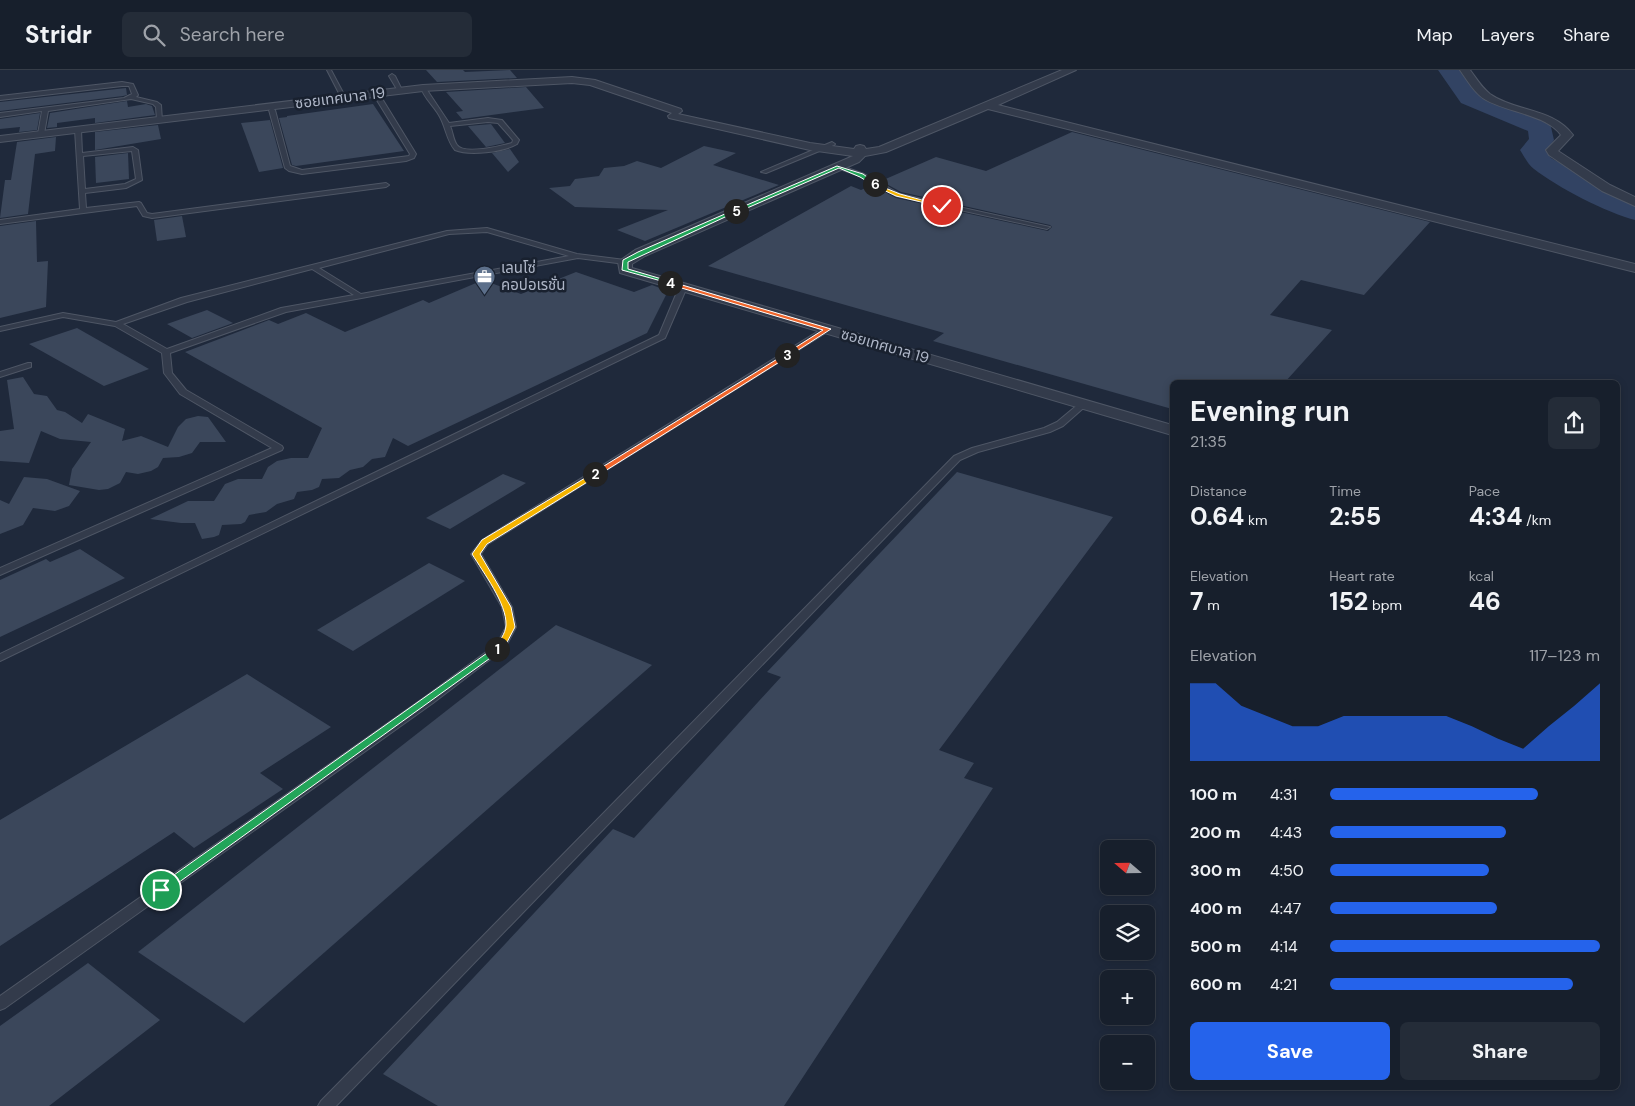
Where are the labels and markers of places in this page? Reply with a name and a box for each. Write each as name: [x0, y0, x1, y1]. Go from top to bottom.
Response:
pin: 6: [862, 172, 888, 196]
pin: [921, 185, 963, 227]
pin: 5: [724, 198, 748, 224]
place label: เลนโซ่ คอปอเรชั่น: [501, 258, 566, 295]
office icon: เลนโซ่ คอปอเรชั่น: [473, 265, 497, 296]
pin: 4: [658, 270, 682, 296]
pin: 3: [774, 342, 800, 368]
pin: 2: [582, 462, 608, 486]
pin: 1: [484, 636, 510, 662]
pin: [140, 869, 182, 911]

